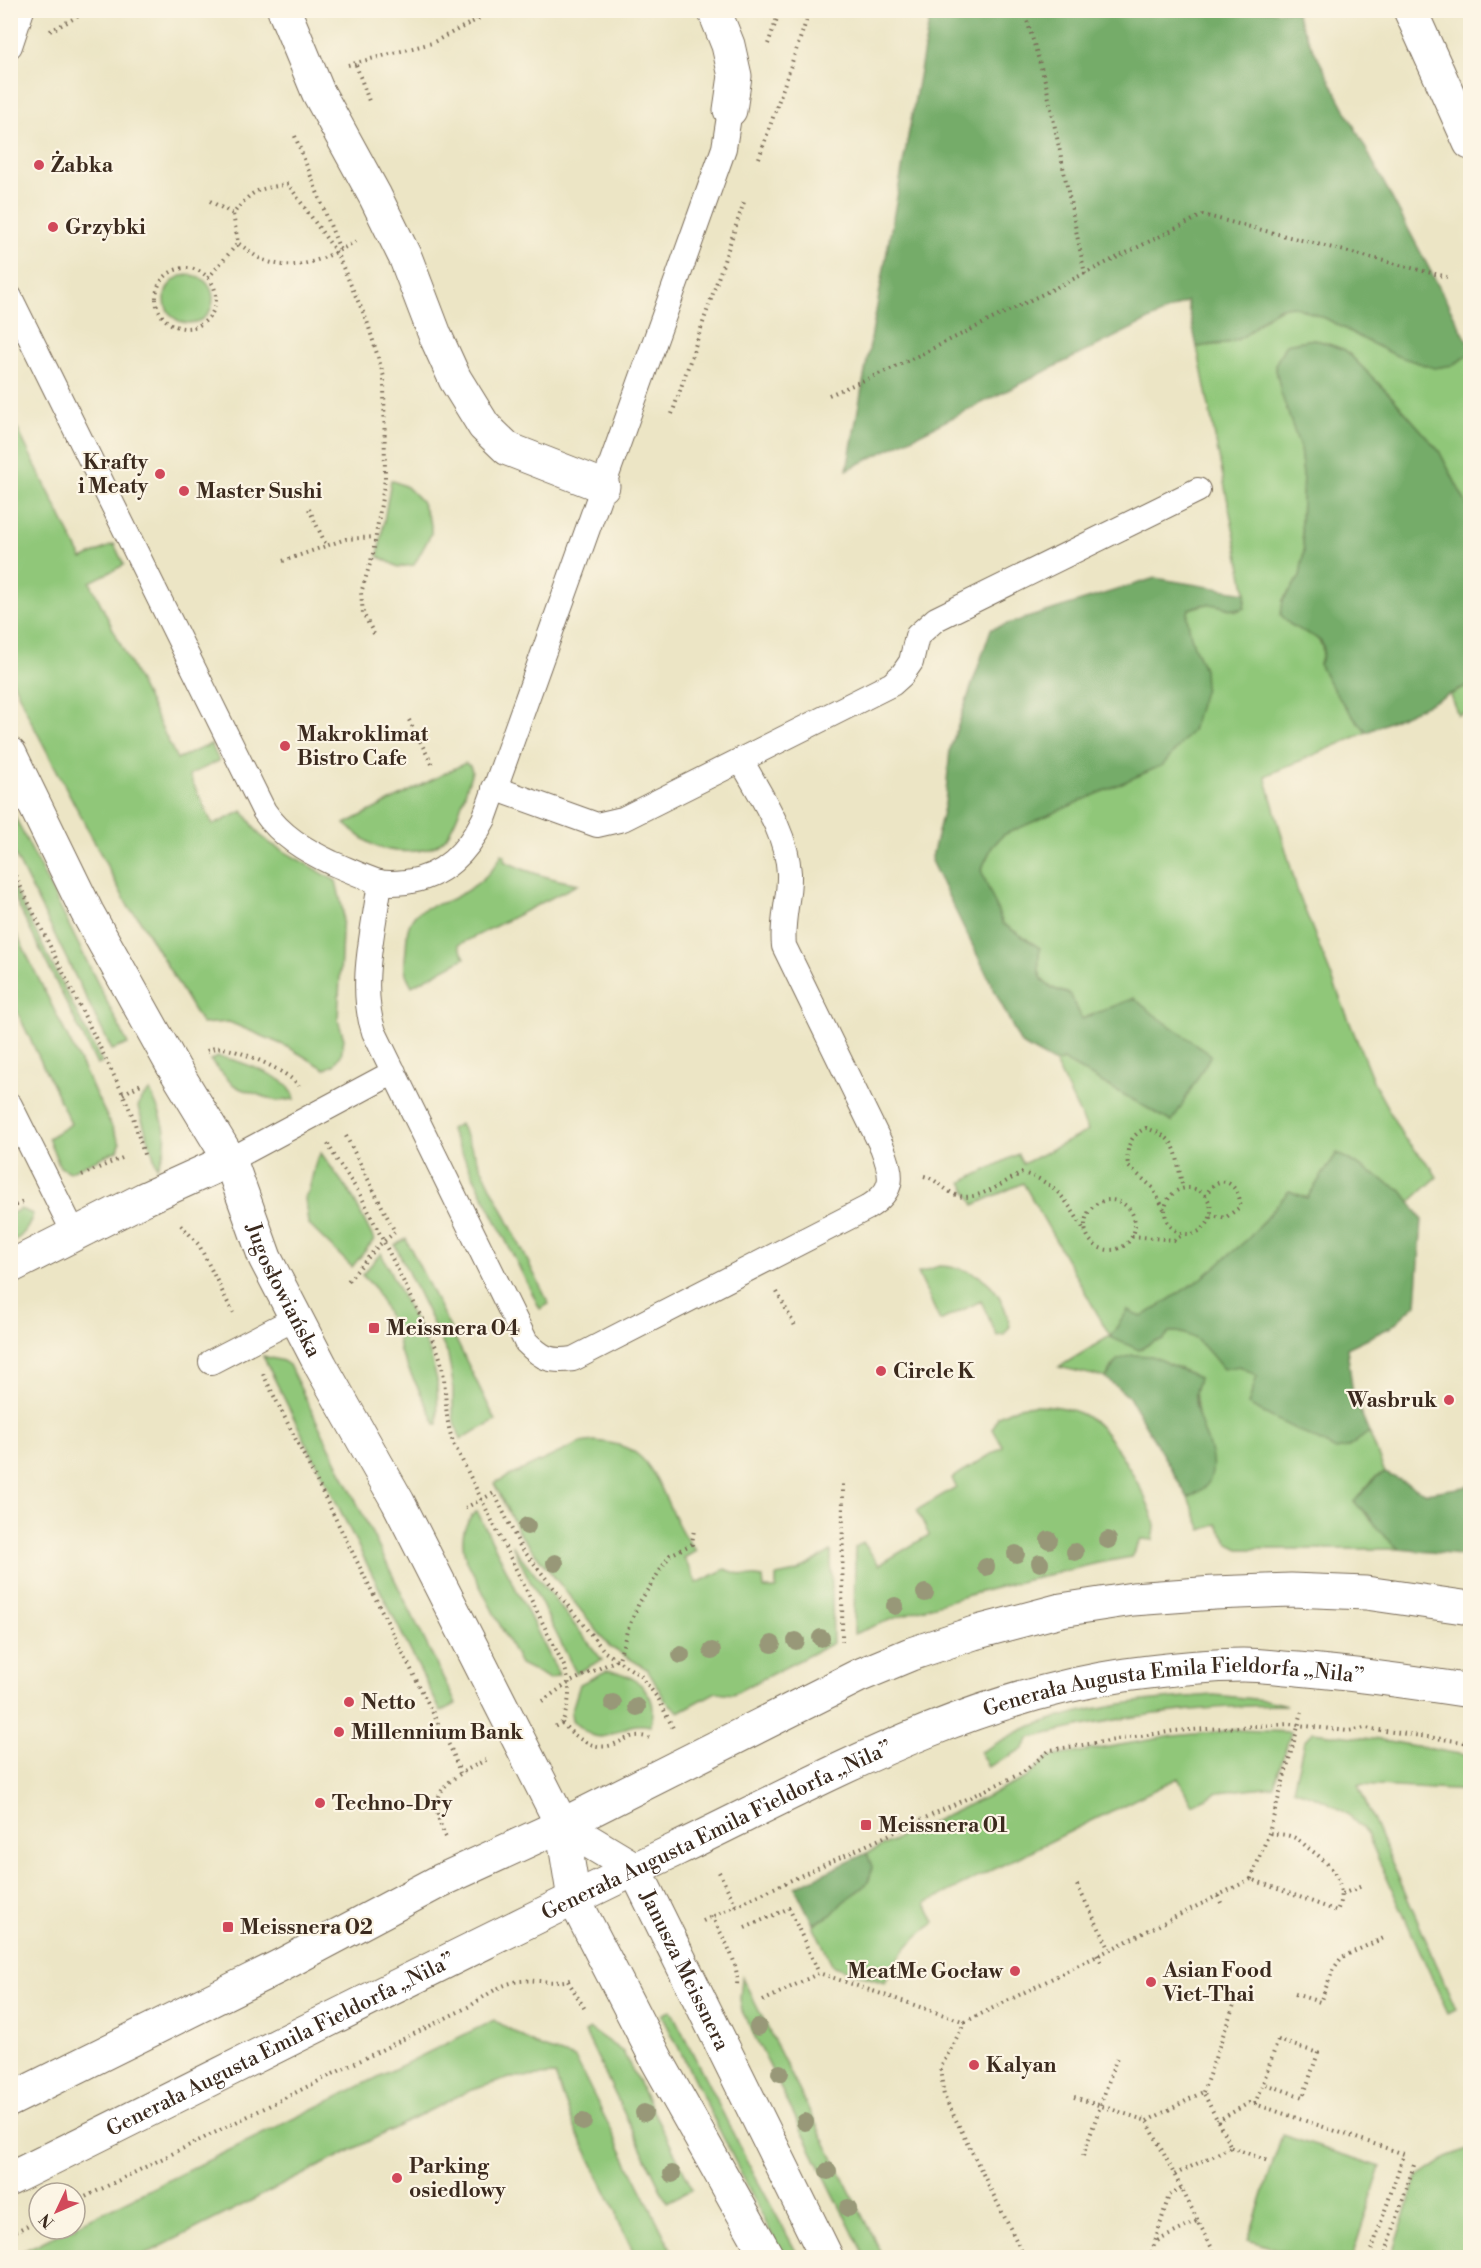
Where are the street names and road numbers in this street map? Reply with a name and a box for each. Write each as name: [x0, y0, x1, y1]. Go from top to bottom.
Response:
street label: Jugosłowiańska: [239, 1219, 327, 1363]
street label: Generała Augusta Emila Fieldorfa „Nila”: [980, 1653, 1366, 1723]
street label: Generała Augusta Emila Fieldorfa „Nila”: [537, 1735, 896, 1927]
street label: Janusza Meissnera: [633, 1885, 735, 2055]
street label: Generała Augusta Emila Fieldorfa „Nila”: [102, 1947, 459, 2143]

